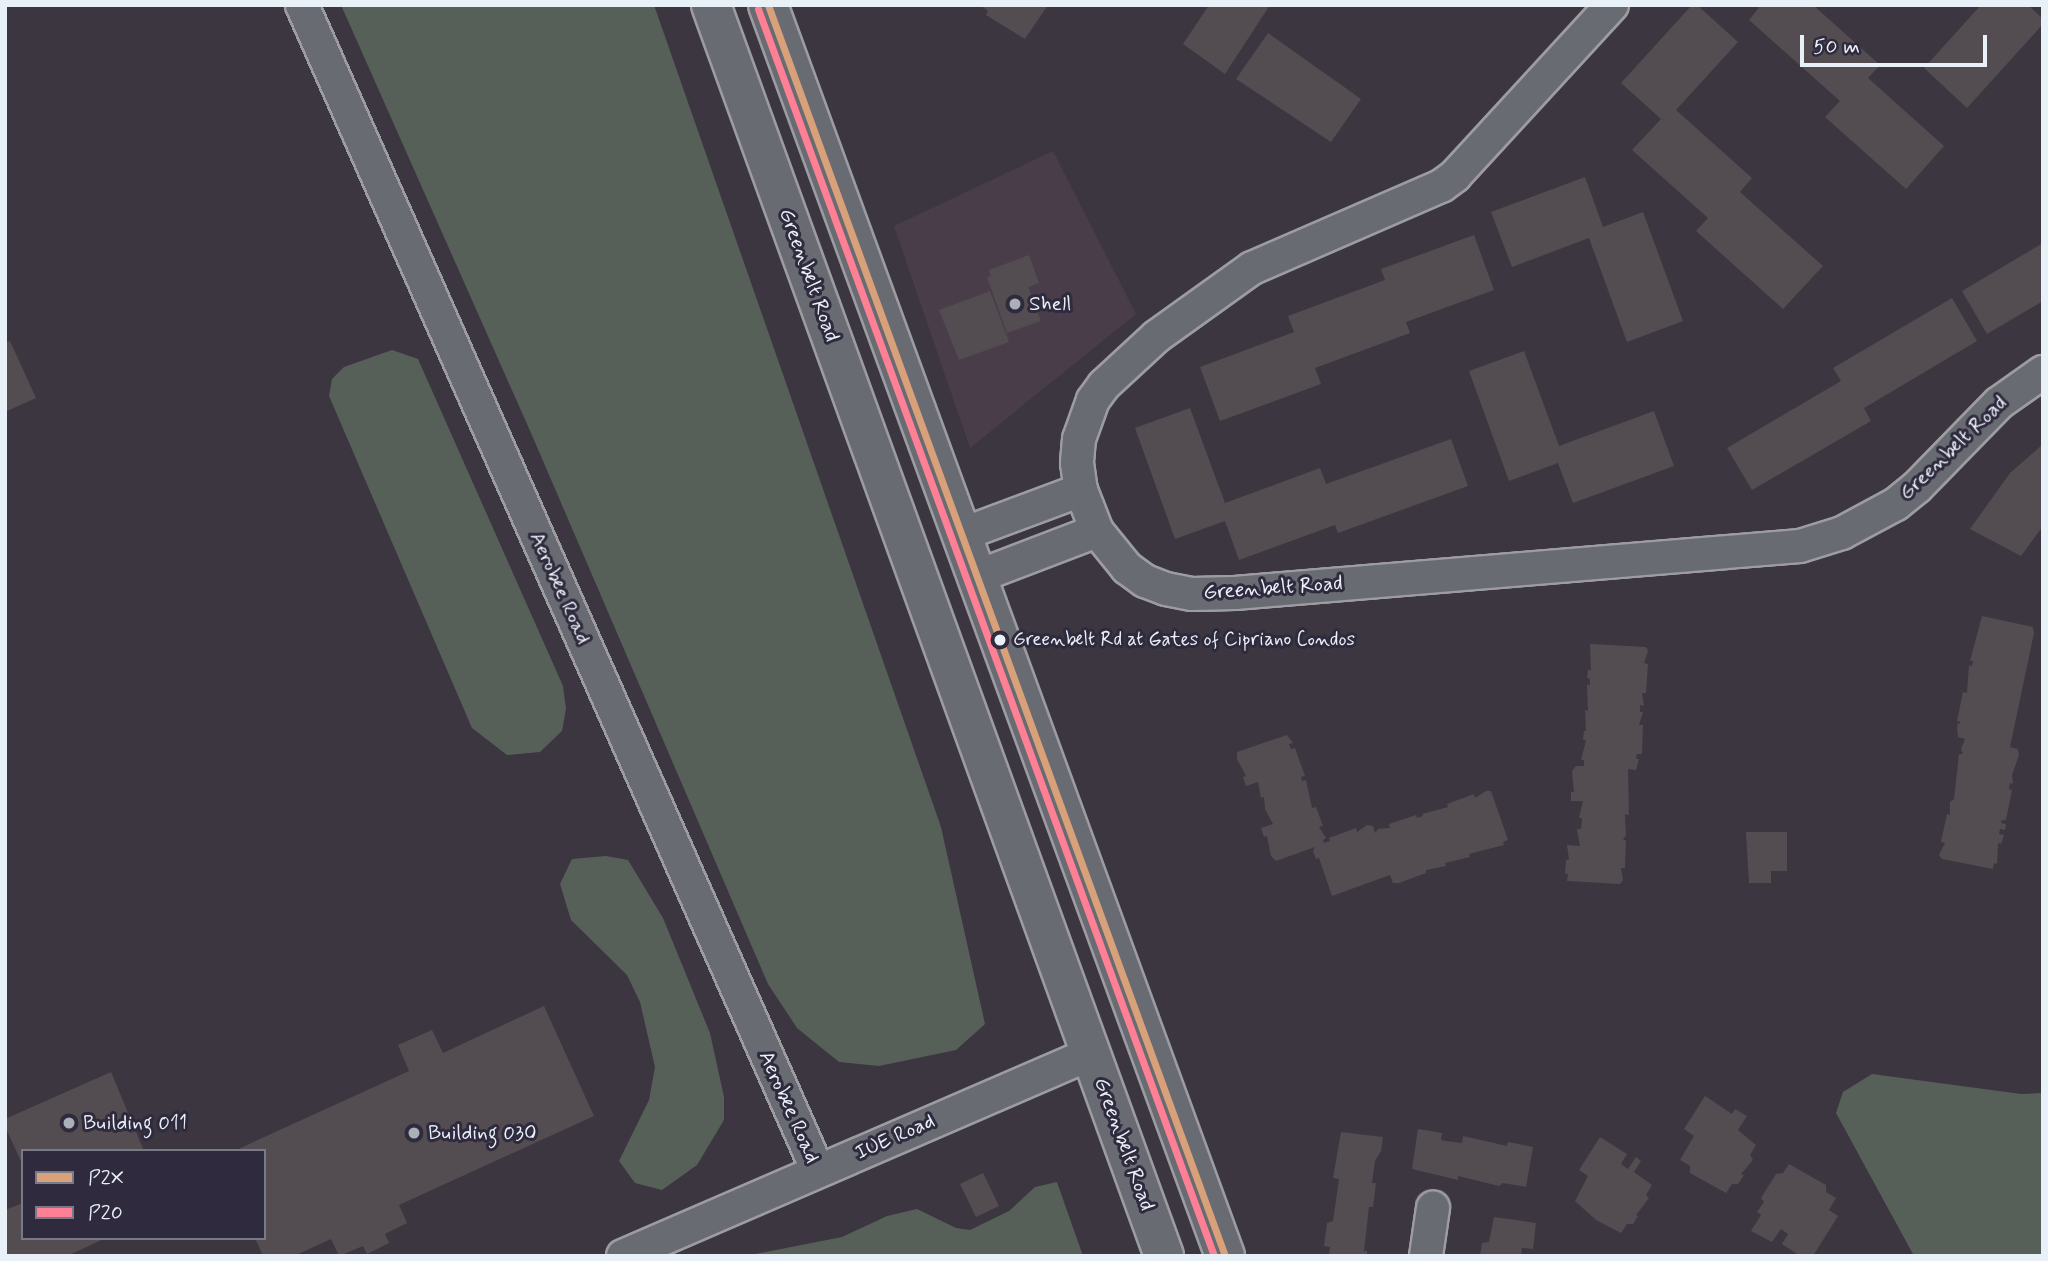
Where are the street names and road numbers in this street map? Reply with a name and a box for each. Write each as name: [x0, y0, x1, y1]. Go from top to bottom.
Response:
street label: Greenbelt Road: [773, 206, 845, 344]
street label: Greenbelt Road: [1894, 391, 2012, 505]
street label: Aerobee Road: [524, 529, 596, 647]
street label: Greenbelt Road: [1203, 571, 1343, 605]
street label: Aerobee Road: [753, 1048, 825, 1166]
street label: Greenbelt Road: [1088, 1075, 1160, 1213]
street label: IUE Road: [851, 1108, 939, 1166]

